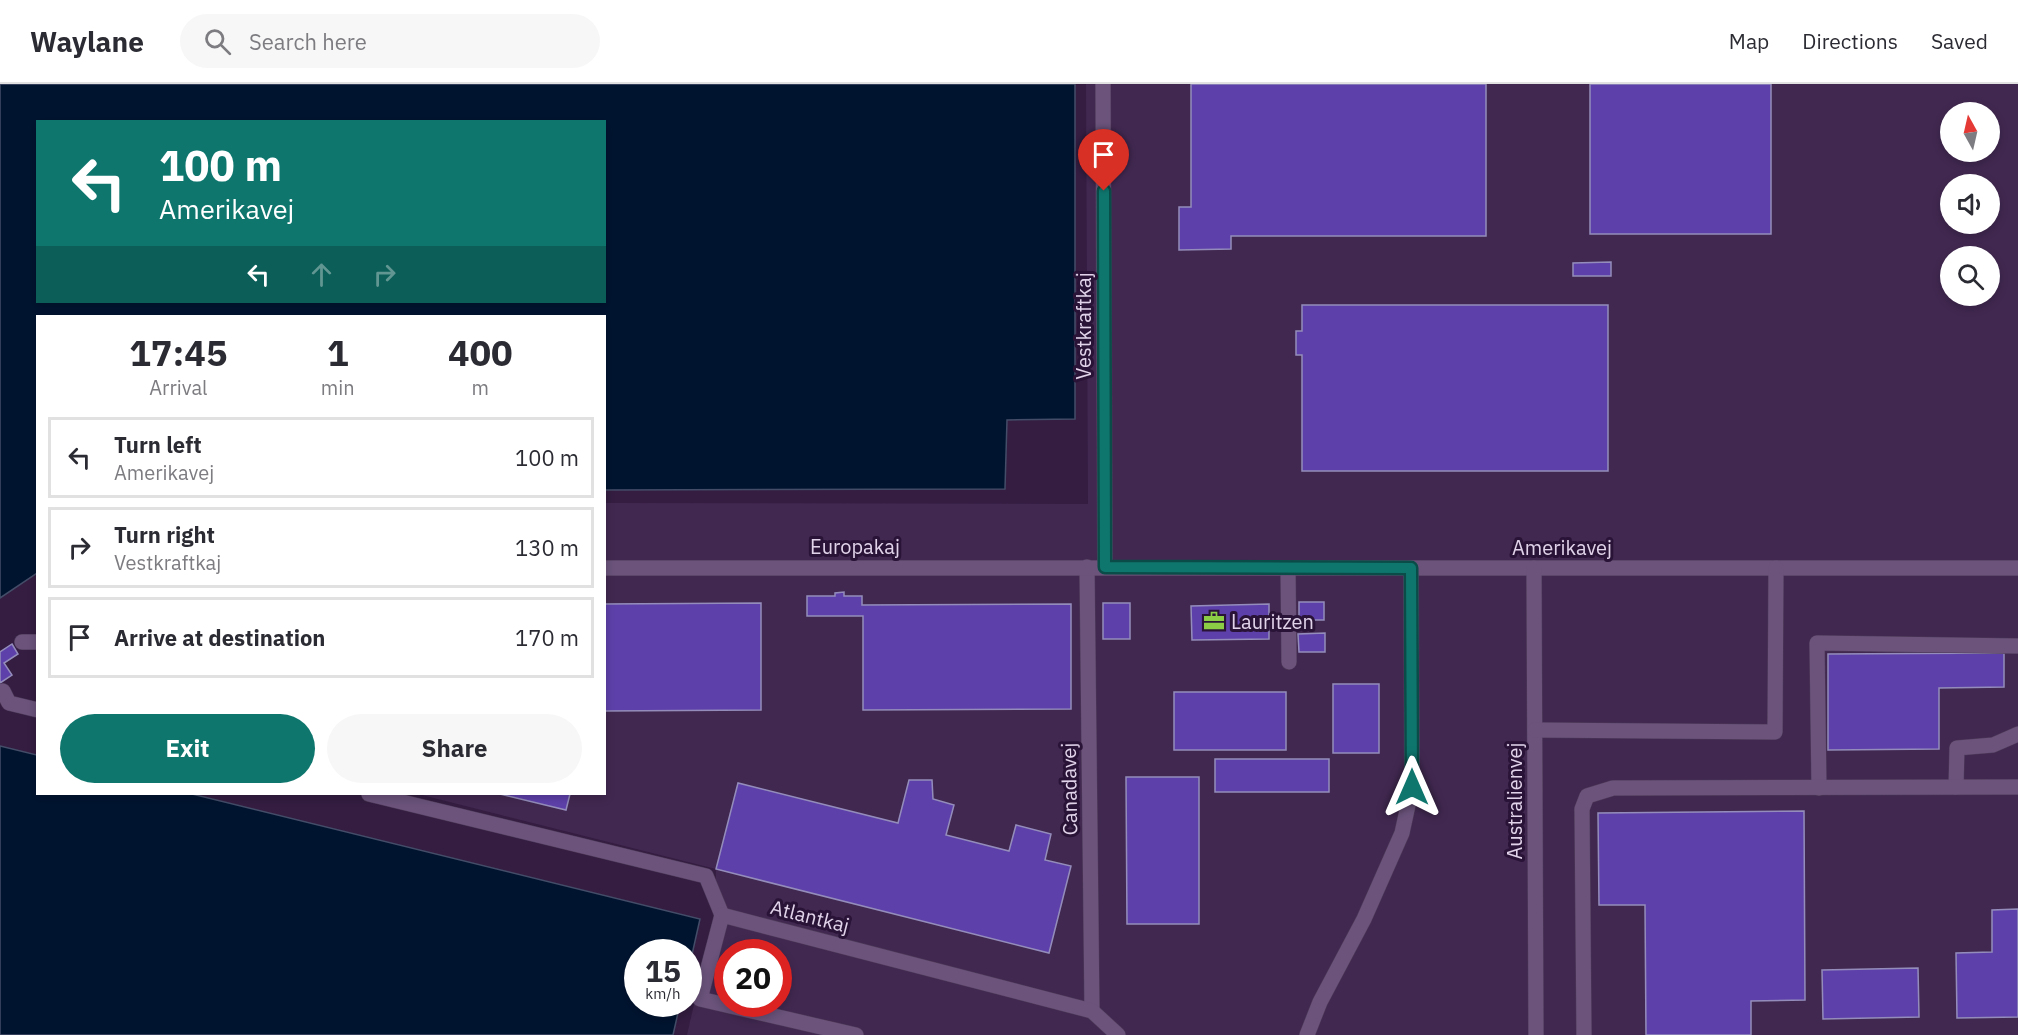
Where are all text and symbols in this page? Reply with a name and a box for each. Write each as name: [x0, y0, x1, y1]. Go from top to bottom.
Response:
search box: [180, 14, 600, 68]
text: Waylane: [30, 23, 144, 60]
icon: search: [201, 25, 234, 58]
text: Search here: [249, 27, 367, 56]
text: Map: [1729, 27, 1769, 55]
text: Directions: [1802, 27, 1898, 55]
text: Saved: [1931, 27, 1988, 55]
north arrow: [1940, 102, 2000, 162]
map controls: [1940, 102, 2000, 306]
pin: [1078, 129, 1129, 191]
text: 100 m: [159, 138, 282, 193]
icon: arrive: [1087, 138, 1120, 171]
icon: left: [60, 144, 138, 222]
button: sound: [1940, 174, 2000, 234]
text: Amerikavej: [159, 191, 294, 226]
button: search: [1940, 246, 2000, 306]
icon: left: [242, 258, 275, 291]
icon: ahead: [305, 258, 338, 291]
icon: right: [368, 258, 401, 291]
street label: Vestkraftkaj: [1070, 272, 1097, 380]
text: 17:45: [129, 329, 228, 376]
text: 1: [327, 329, 349, 376]
text: 400: [448, 329, 513, 376]
text: Arrival: [149, 374, 208, 401]
text: min: [321, 374, 355, 401]
text: m: [472, 374, 489, 401]
text: Turn left: [114, 430, 202, 459]
icon: left: [63, 441, 96, 474]
text: 100 m: [515, 443, 579, 472]
text: Amerikavej: [114, 459, 214, 486]
text: Turn right: [114, 520, 215, 549]
icon: right: [63, 531, 96, 564]
text: 130 m: [515, 533, 579, 562]
street label: Europakaj: [810, 533, 900, 560]
street label: Amerikavej: [1512, 534, 1612, 561]
text: Vestkraftkaj: [114, 549, 221, 576]
place label: Lauritzen: [1231, 608, 1314, 635]
office icon: Lauritzen: [1202, 609, 1226, 633]
icon: arrive: [63, 621, 96, 654]
text: Arrive at destination: [114, 623, 325, 652]
text: 170 m: [515, 623, 579, 652]
button: Exit: [60, 714, 315, 783]
button: Share: [327, 714, 582, 783]
street label: Canadavej: [1055, 742, 1083, 836]
street label: Australienvej: [1501, 742, 1528, 860]
position arrow: [1380, 755, 1444, 819]
street label: Atlantkaj: [768, 893, 852, 939]
speed limit sign: 20: [714, 939, 792, 1017]
text: 15: [645, 951, 681, 990]
text: km/h: [645, 984, 681, 1003]

